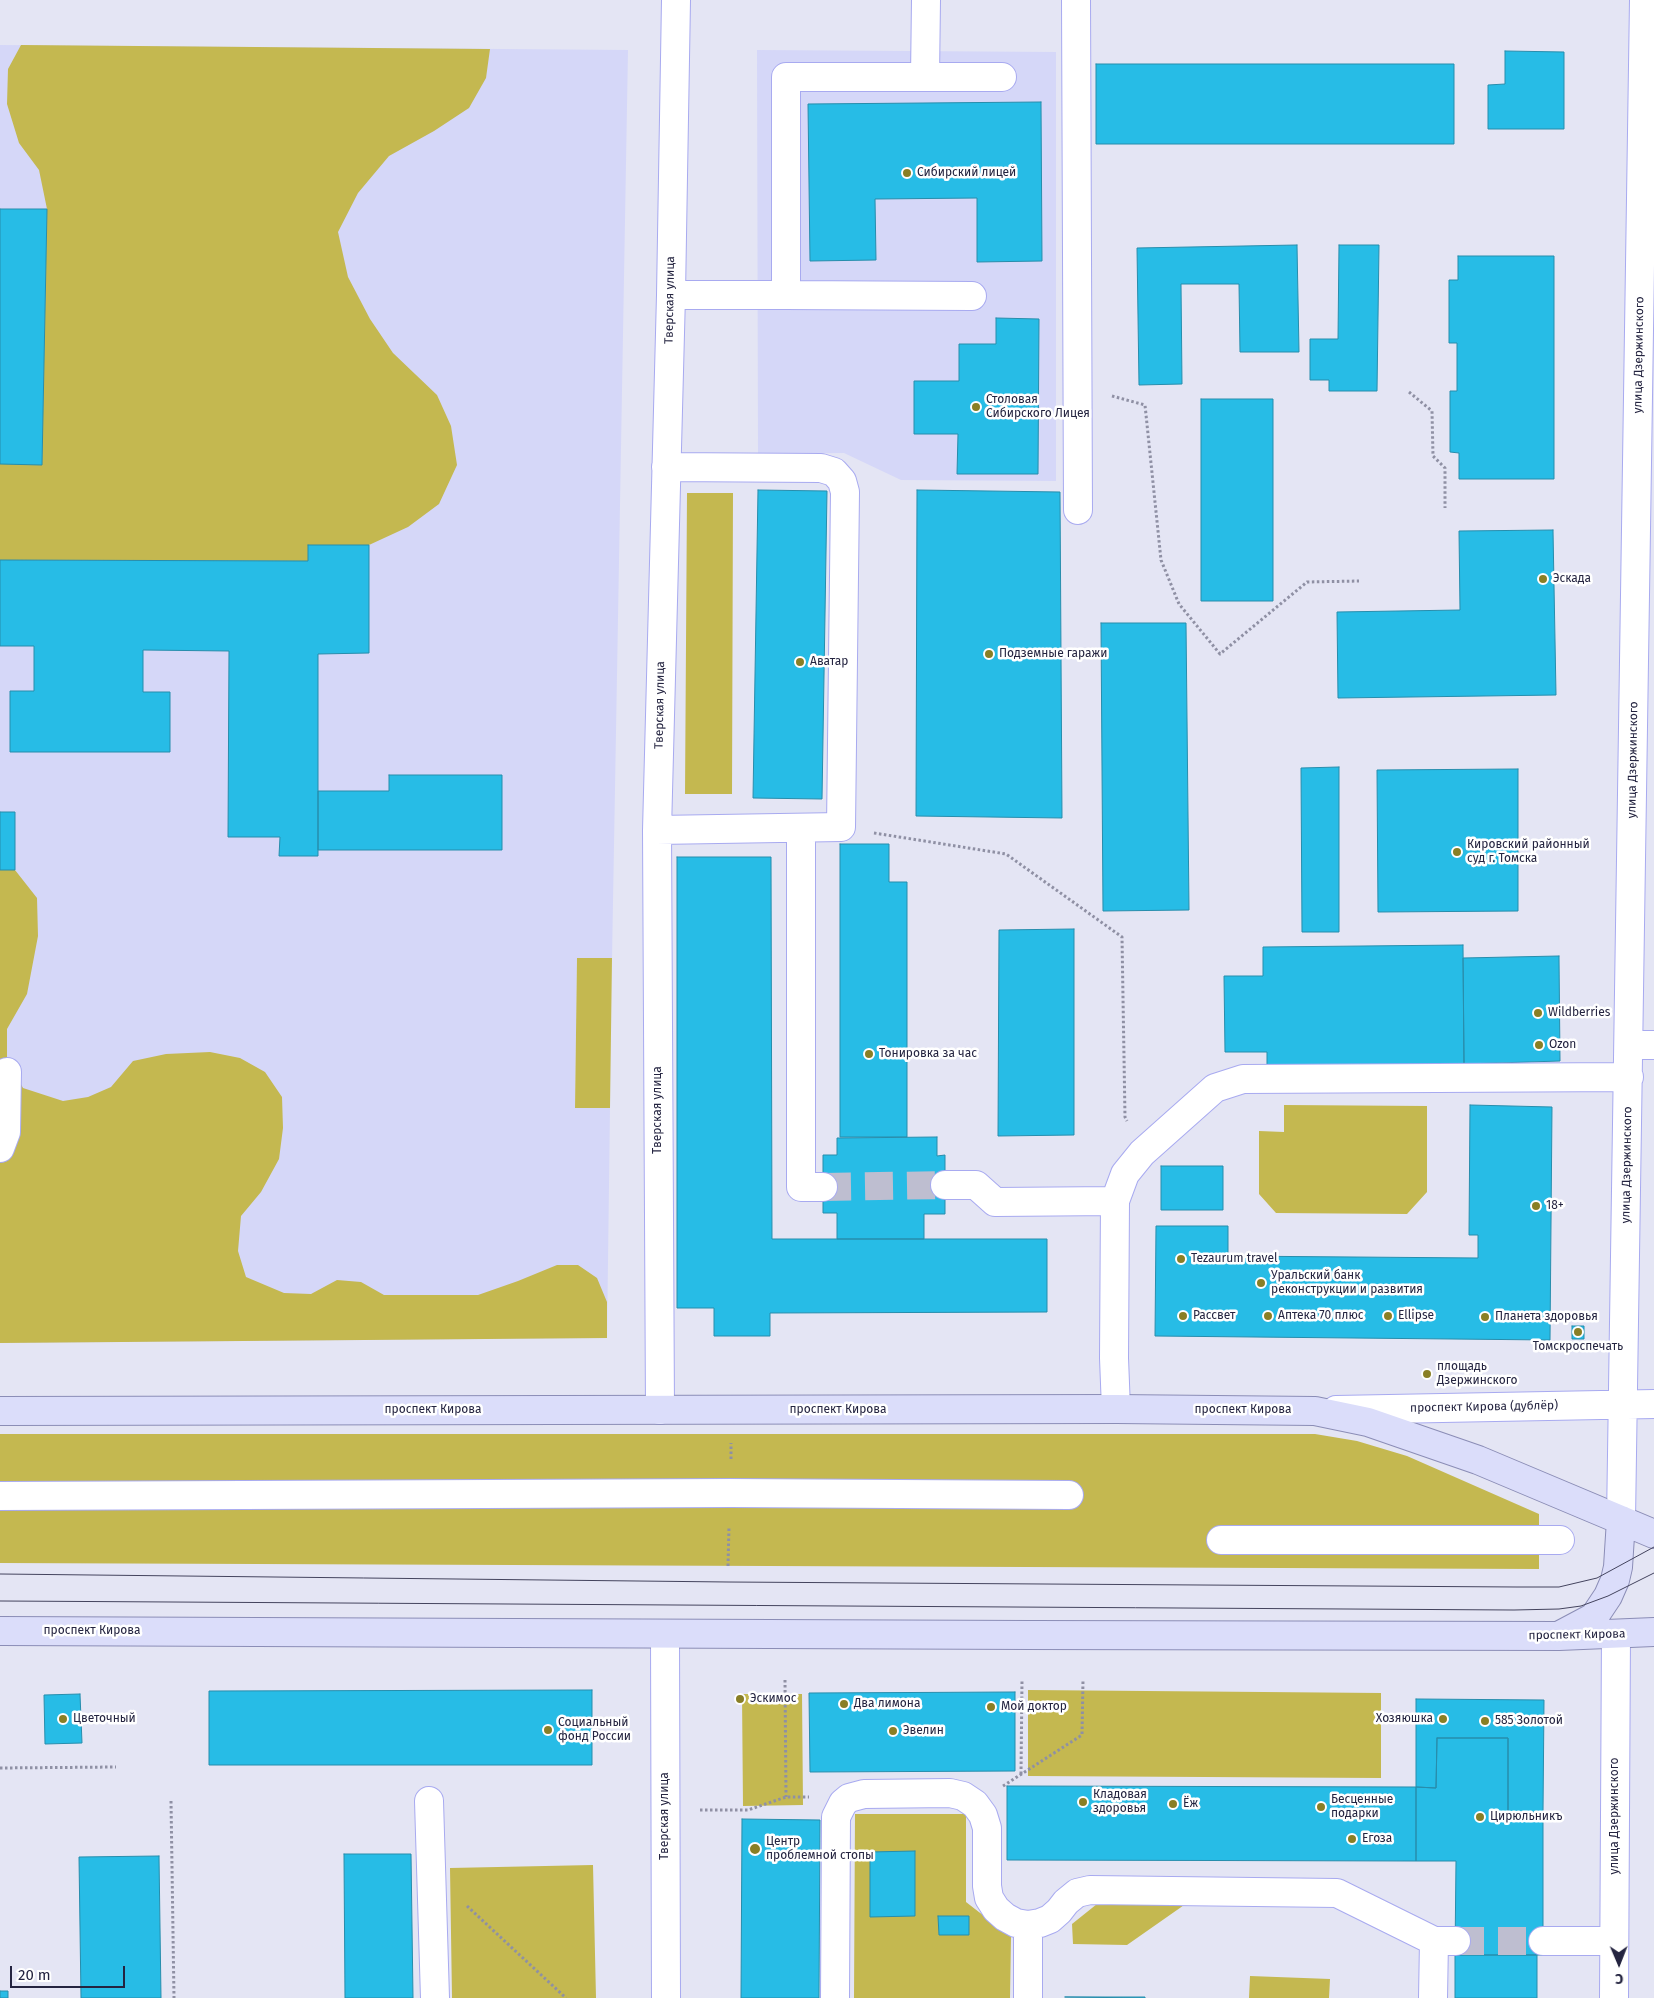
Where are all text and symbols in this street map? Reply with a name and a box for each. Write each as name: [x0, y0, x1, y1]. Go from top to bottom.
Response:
place label: Сибирский лицей: [917, 166, 1016, 180]
marker: Сибирский лицей: [901, 167, 913, 179]
street label: Тверская улица: [662, 256, 678, 344]
street label: улица Дзержинского: [1631, 296, 1647, 414]
place label: Столовая Сибирского Лицея: [986, 393, 1090, 421]
marker: Столовая Сибирского Лицея: [970, 401, 982, 413]
place label: Эскада: [1553, 572, 1591, 586]
marker: Эскада: [1537, 573, 1549, 585]
place label: Подземные гаражи: [999, 647, 1107, 661]
marker: Подземные гаражи: [983, 648, 995, 660]
place label: Аватар: [810, 655, 848, 669]
marker: Аватар: [794, 656, 806, 668]
street label: Тверская улица: [652, 661, 668, 749]
street label: улица Дзержинского: [1625, 701, 1641, 819]
place label: Кировский районный суд г. Томска: [1467, 838, 1590, 866]
marker: Кировский районный суд г. Томска: [1451, 846, 1463, 858]
place label: Wildberries: [1548, 1006, 1610, 1020]
marker: Wildberries: [1532, 1007, 1544, 1019]
place label: Ozon: [1549, 1038, 1576, 1052]
marker: Ozon: [1533, 1039, 1545, 1051]
place label: Тонировка за час: [879, 1047, 977, 1061]
marker: Тонировка за час: [863, 1048, 875, 1060]
street label: Тверская улица: [651, 1066, 665, 1154]
street label: улица Дзержинского: [1619, 1106, 1635, 1224]
place label: 18+: [1546, 1199, 1564, 1213]
marker: 18+: [1530, 1200, 1542, 1212]
place label: Tezaurum travel: [1191, 1252, 1277, 1266]
marker: Tezaurum travel: [1175, 1253, 1187, 1265]
place label: Уральский банк реконструкции и развития: [1271, 1269, 1423, 1297]
marker: Уральский банк реконструкции и развития: [1255, 1277, 1267, 1289]
place label: Рассвет: [1193, 1309, 1235, 1323]
place label: Аптека 70 плюс: [1278, 1309, 1364, 1323]
place label: Ellipse: [1398, 1309, 1434, 1323]
marker: Рассвет: [1177, 1310, 1189, 1322]
marker: Аптека 70 плюс: [1262, 1310, 1274, 1322]
marker: Ellipse: [1382, 1310, 1394, 1322]
place label: Планета здоровья: [1495, 1310, 1598, 1324]
marker: Планета здоровья: [1479, 1311, 1491, 1323]
marker: Томскроспечать: [1572, 1326, 1584, 1338]
place label: Томскроспечать: [1533, 1340, 1623, 1354]
place label: площадь Дзержинского: [1437, 1360, 1518, 1388]
marker: площадь Дзержинского: [1421, 1368, 1433, 1380]
street label: проспект Кирова (дублёр): [1410, 1399, 1558, 1415]
street label: проспект Кирова: [385, 1403, 481, 1417]
street label: проспект Кирова: [790, 1403, 886, 1417]
street label: проспект Кирова: [1195, 1403, 1291, 1417]
street label: проспект Кирова: [44, 1624, 140, 1638]
street label: проспект Кирова: [1528, 1627, 1626, 1643]
place label: Эскимос: [750, 1692, 796, 1706]
marker: Эскимос: [734, 1693, 746, 1705]
place label: Два лимона: [854, 1697, 921, 1711]
marker: Два лимона: [838, 1698, 850, 1710]
place label: Мой доктор: [1001, 1700, 1067, 1714]
marker: Мой доктор: [985, 1701, 997, 1713]
place label: Цветочный: [73, 1712, 136, 1726]
place label: Хозяюшка: [1376, 1712, 1433, 1726]
marker: Цветочный: [57, 1713, 69, 1725]
marker: Хозяюшка: [1437, 1713, 1449, 1725]
place label: 585 Золотой: [1495, 1714, 1563, 1728]
marker: 585 Золотой: [1479, 1715, 1491, 1727]
place label: Социальный фонд России: [558, 1716, 631, 1744]
marker: Социальный фонд России: [542, 1724, 554, 1736]
place label: Эвелин: [903, 1724, 944, 1738]
marker: Эвелин: [887, 1725, 899, 1737]
street label: улица Дзержинского: [1608, 1757, 1622, 1875]
street label: Тверская улица: [658, 1772, 672, 1860]
place label: Кладовая здоровья: [1093, 1788, 1147, 1816]
place label: Бесценные подарки: [1331, 1793, 1393, 1821]
marker: Кладовая здоровья: [1077, 1796, 1089, 1808]
place label: Ёж: [1183, 1797, 1198, 1811]
marker: Ёж: [1167, 1798, 1179, 1810]
marker: Бесценные подарки: [1315, 1801, 1327, 1813]
place label: Цирюльникъ: [1490, 1810, 1562, 1824]
marker: Цирюльникъ: [1474, 1811, 1486, 1823]
place label: Егоза: [1362, 1832, 1392, 1846]
marker: Егоза: [1346, 1833, 1358, 1845]
place label: Центр проблемной стопы: [766, 1835, 874, 1863]
marker: Центр проблемной стопы: [748, 1842, 762, 1856]
north arrow: [1594, 1938, 1644, 1988]
scale bar: [12, 1956, 128, 1988]
text: 20 m: [18, 1966, 51, 1984]
text: С: [1615, 1970, 1623, 1987]

